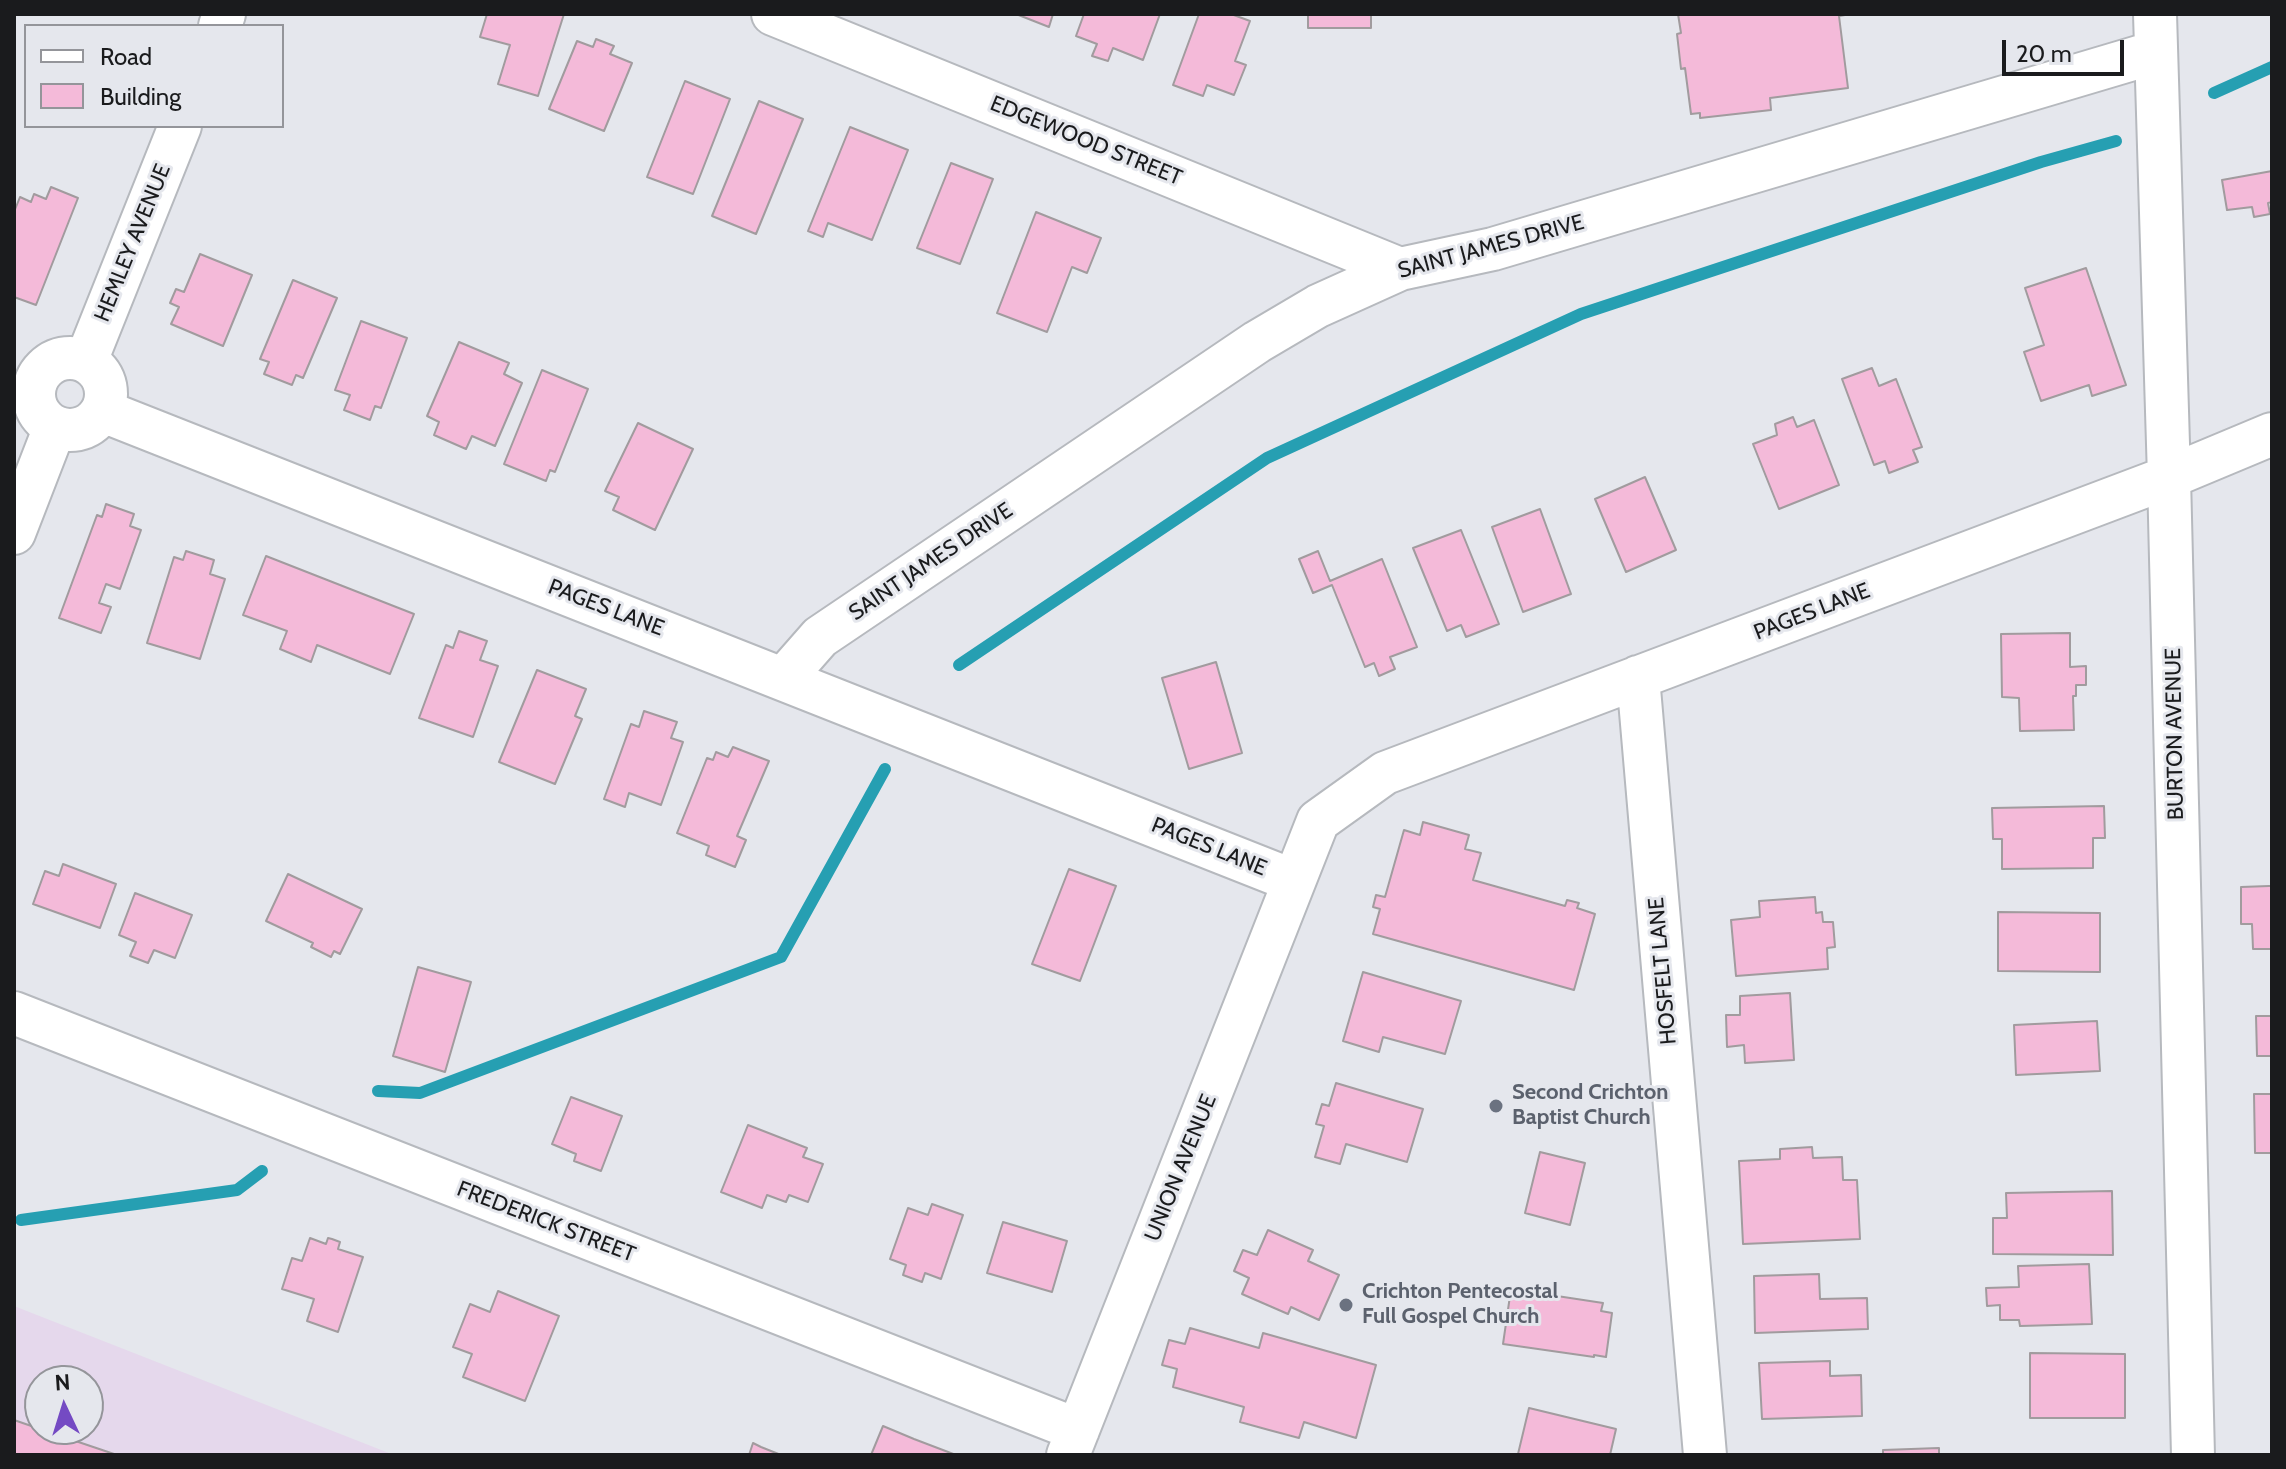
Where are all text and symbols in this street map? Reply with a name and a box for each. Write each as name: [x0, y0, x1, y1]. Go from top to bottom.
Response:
legend: [24, 24, 284, 128]
scale bar: [2006, 24, 2128, 74]
text: 20 m: [2016, 39, 2072, 68]
text: Road: [100, 42, 152, 71]
text: Building: [100, 82, 181, 111]
street label: EDGEWOOD STREET: [986, 90, 1186, 192]
street label: HEMLEY AVENUE: [89, 160, 177, 326]
street label: SAINT JAMES DRIVE: [1395, 209, 1587, 285]
street label: SAINT JAMES DRIVE: [844, 497, 1018, 627]
street label: PAGES LANE: [544, 574, 668, 642]
street label: PAGES LANE: [1750, 578, 1874, 646]
street label: BURTON AVENUE: [2160, 648, 2190, 820]
street label: PAGES LANE: [1147, 812, 1271, 882]
street label: HOSFELT LANE: [1643, 896, 1683, 1046]
place label: Second Crichton Baptist Church: [1512, 1080, 1668, 1132]
street label: UNION AVENUE: [1140, 1091, 1222, 1245]
marker: Second Crichton Baptist Church: [1487, 1097, 1505, 1115]
street label: FREDERICK STREET: [453, 1176, 639, 1268]
place label: Crichton Pentecostal Full Gospel Church: [1362, 1279, 1558, 1330]
marker: Crichton Pentecostal Full Gospel Church: [1337, 1296, 1355, 1314]
north arrow: [24, 1365, 104, 1445]
text: N: [54, 1369, 71, 1397]

